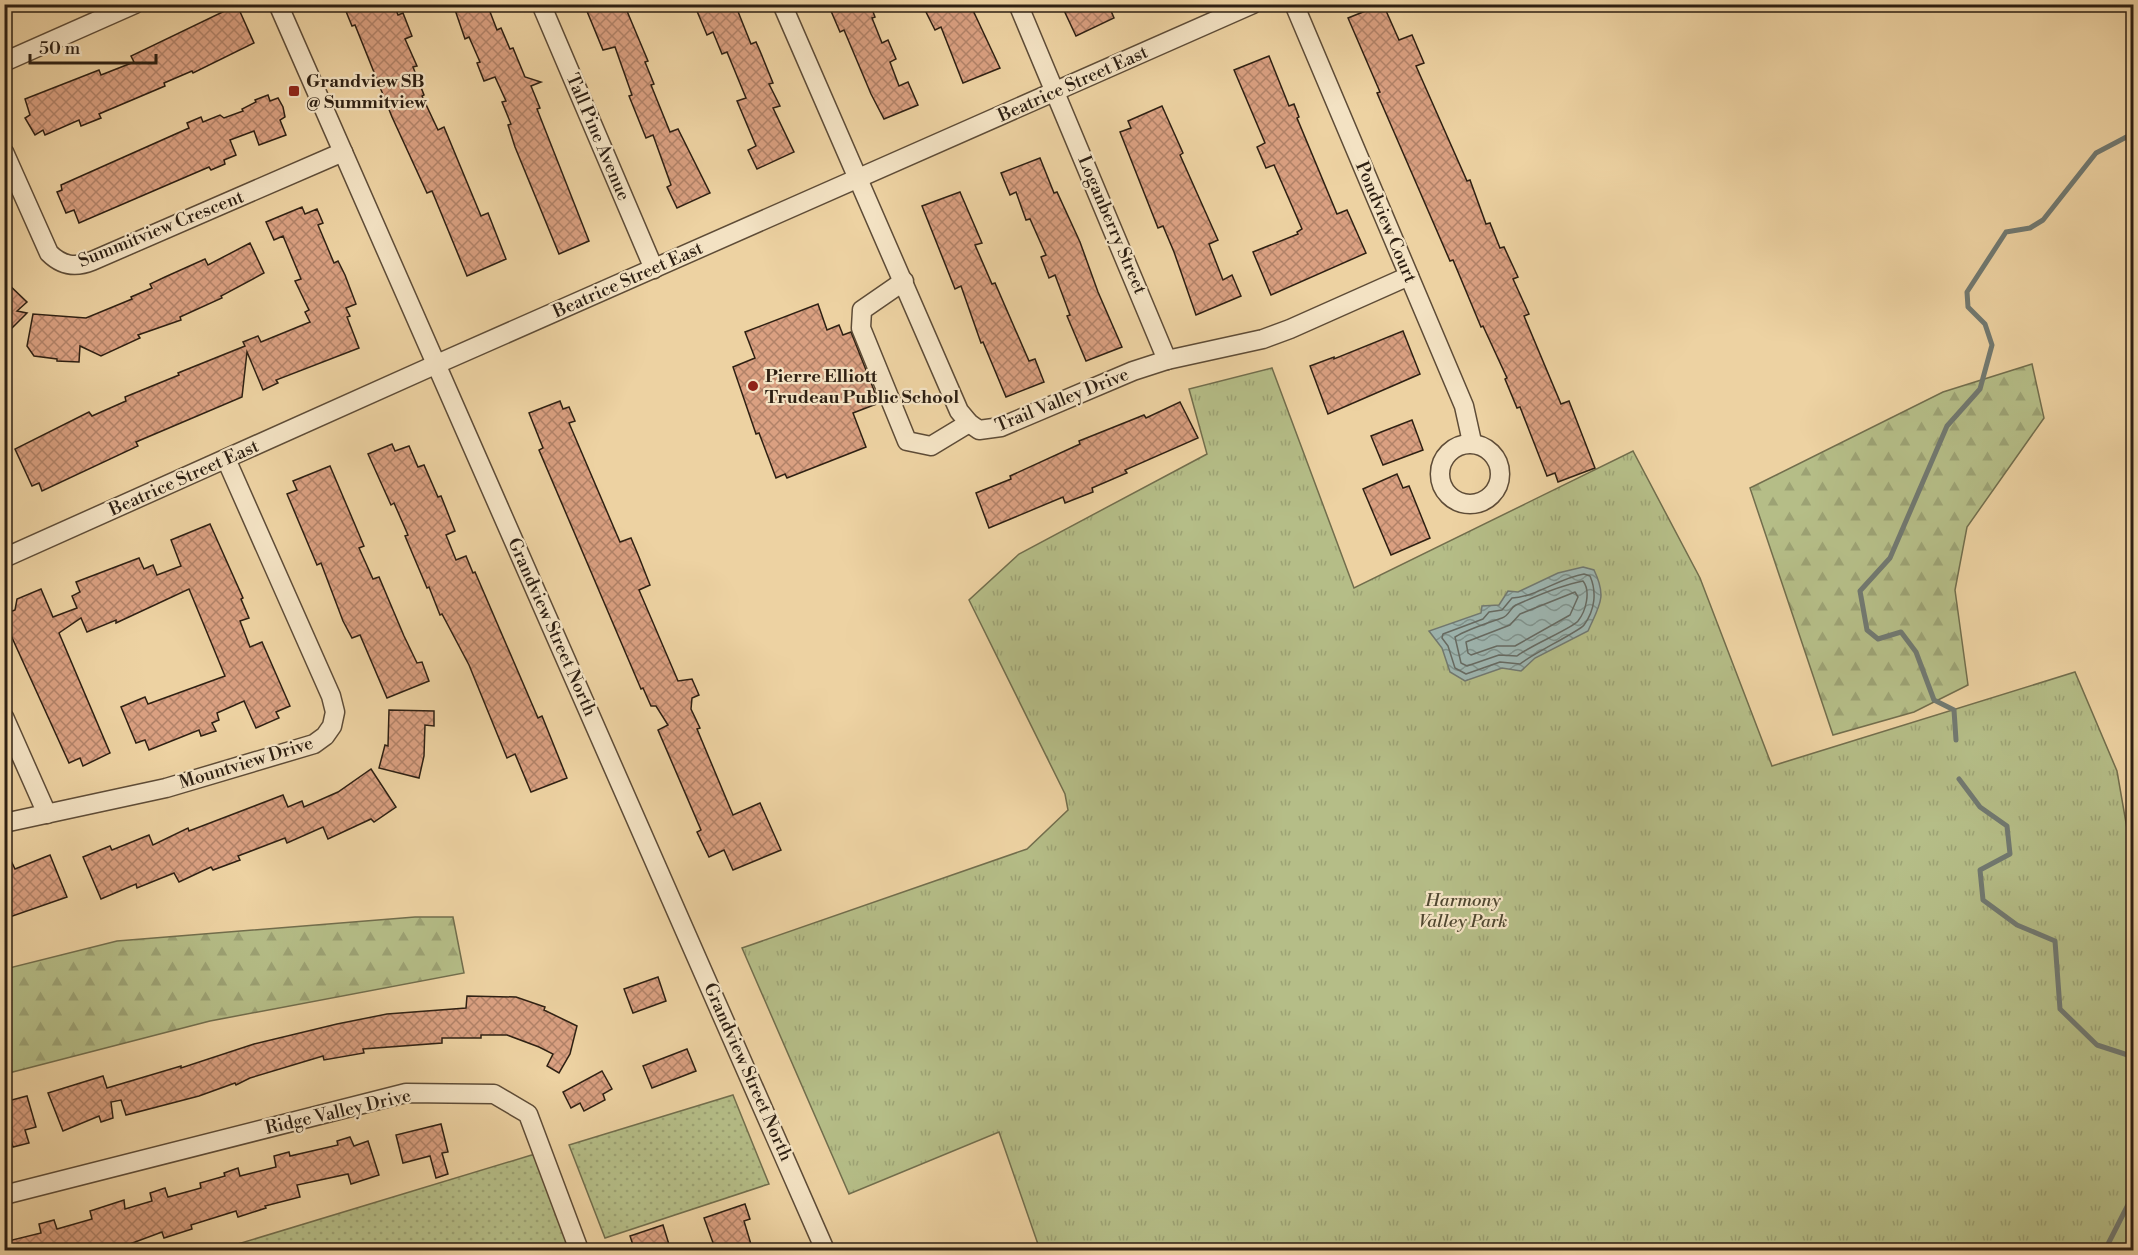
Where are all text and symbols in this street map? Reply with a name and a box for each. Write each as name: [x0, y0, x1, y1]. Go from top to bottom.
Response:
scale bar: [30, 27, 156, 65]
text: 50 m: [39, 37, 81, 60]
street label: Beatrice Street East: [994, 40, 1152, 128]
place label: Grandview SB @ Summitview: [306, 70, 427, 114]
street label: Tall Pine Avenue: [561, 70, 635, 204]
marker: Grandview SB @ Summitview: [287, 84, 301, 98]
street label: Loganberry Street: [1072, 152, 1152, 298]
street label: Pondview Court: [1350, 158, 1422, 287]
street label: Summitview Crescent: [75, 185, 248, 273]
street label: Beatrice Street East: [549, 236, 707, 324]
street label: Trail Valley Drive: [992, 363, 1132, 437]
place label: Pierre Elliott Trudeau Public School: [765, 365, 959, 409]
marker: Pierre Elliott Trudeau Public School: [746, 379, 760, 393]
street label: Beatrice Street East: [105, 434, 263, 522]
street label: Grandview Street North: [502, 534, 602, 720]
street label: Mountview Drive: [176, 732, 316, 794]
park label: Harmony Valley Park: [1419, 889, 1507, 933]
street label: Grandview Street North: [698, 979, 798, 1165]
street label: Ridge Valley Drive: [263, 1084, 413, 1140]

